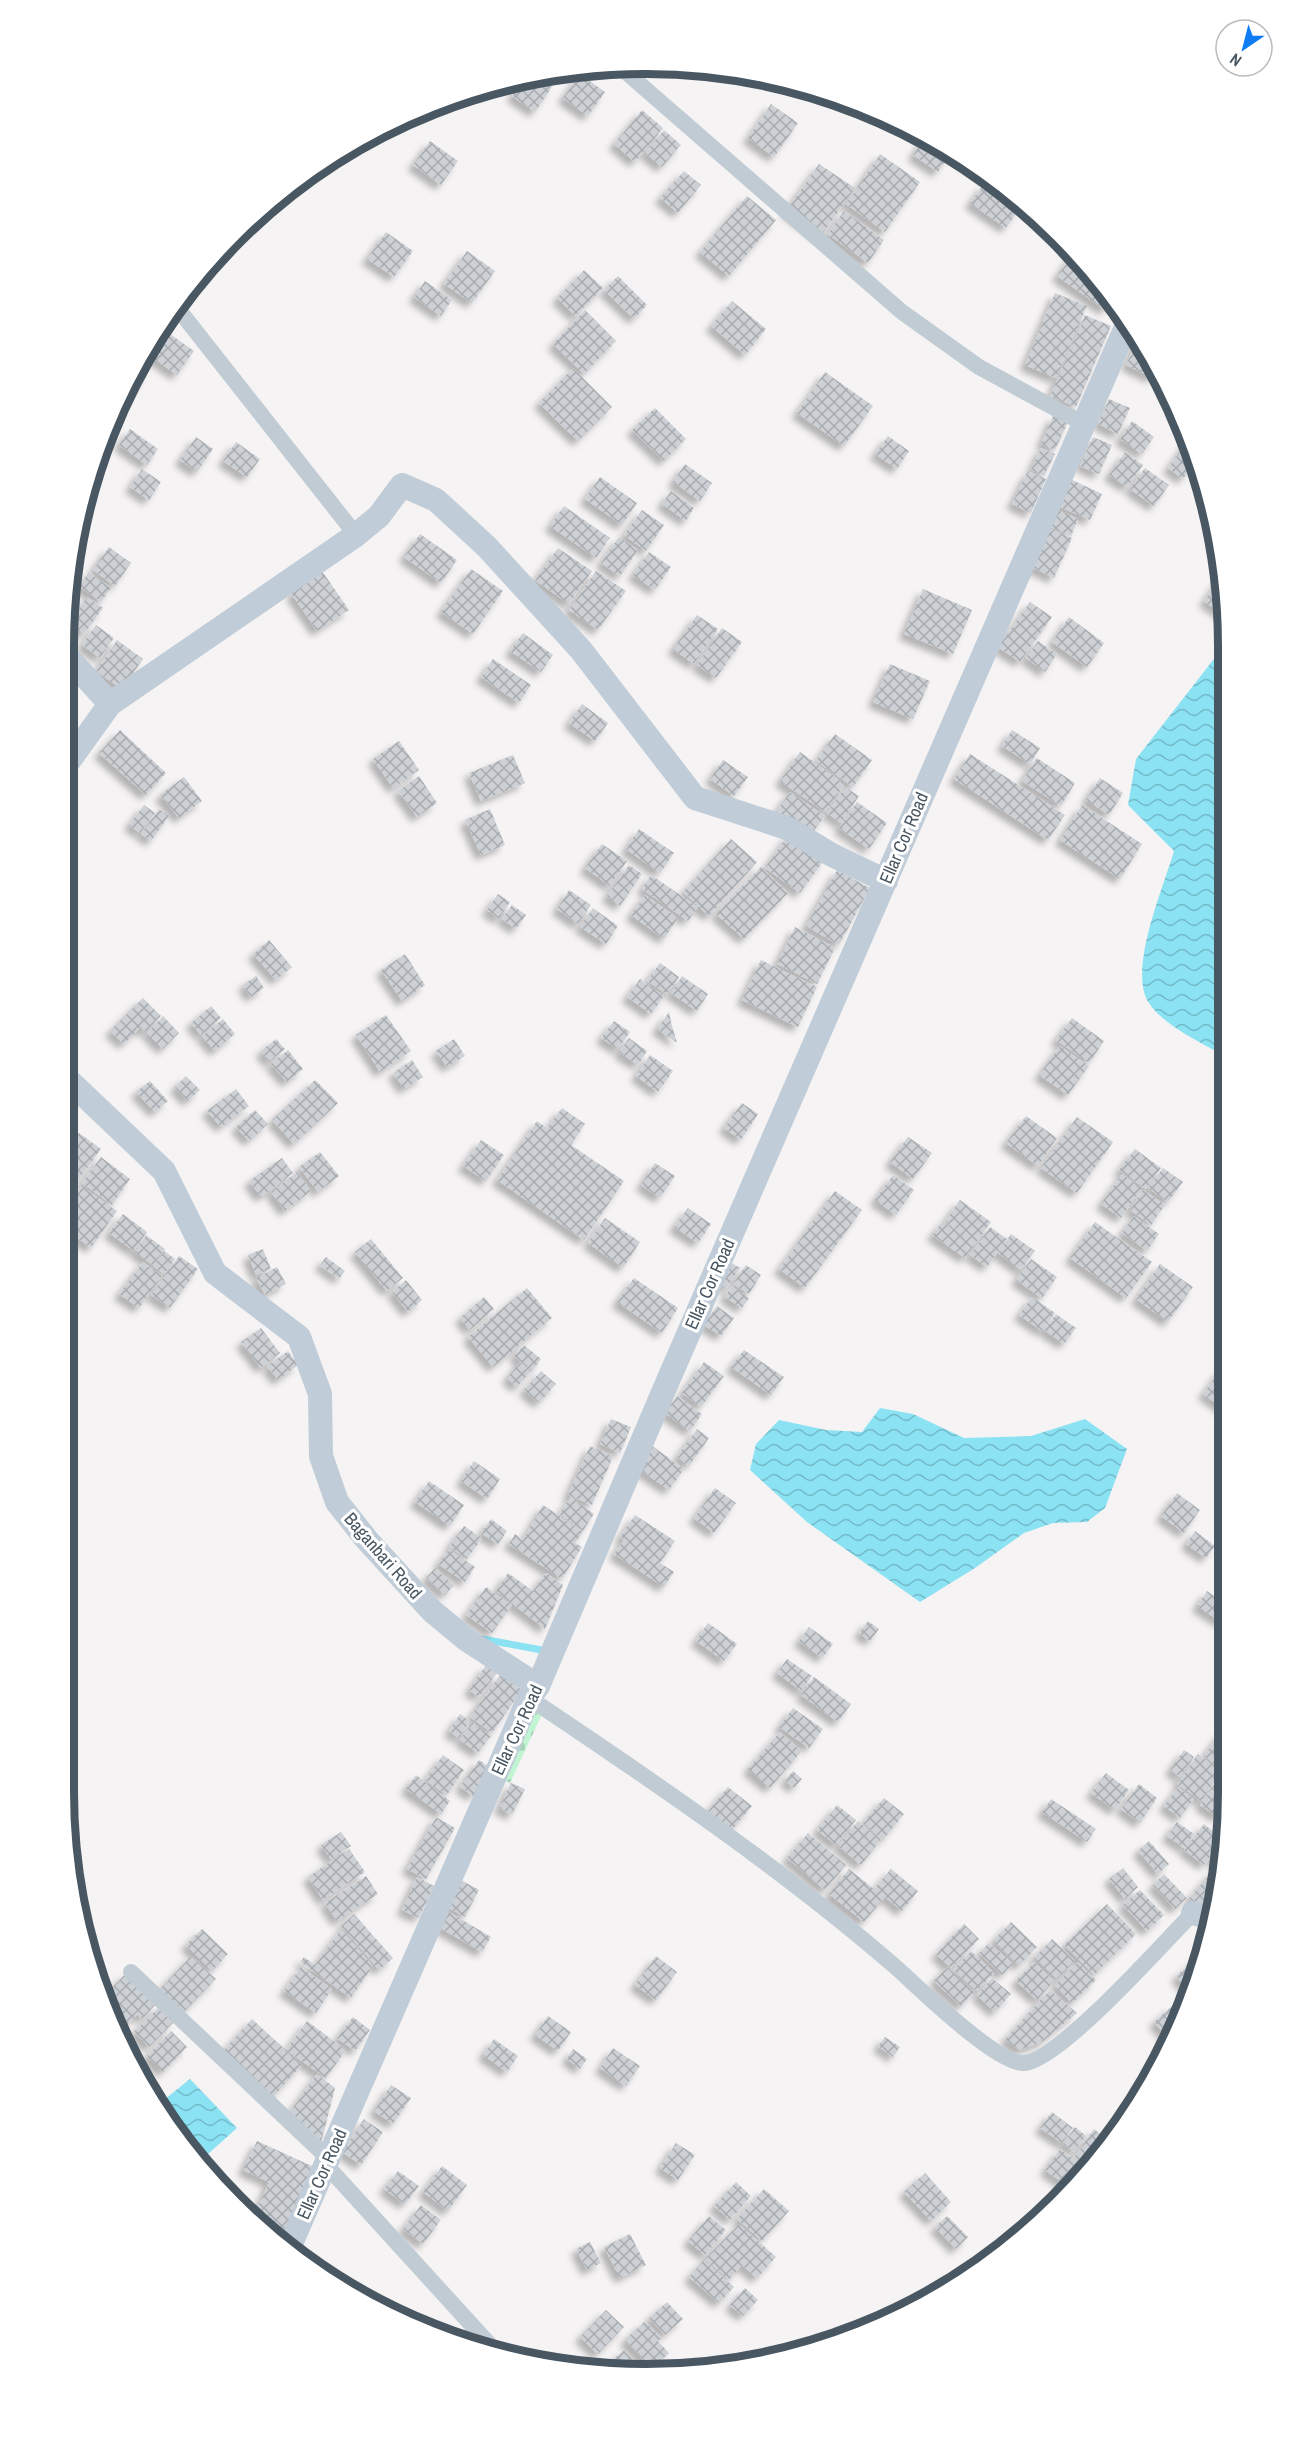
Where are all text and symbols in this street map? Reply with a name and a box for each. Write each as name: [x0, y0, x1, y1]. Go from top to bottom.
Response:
north arrow: [1214, 18, 1274, 78]
text: N: [1225, 49, 1246, 72]
street label: Ellar Cor Road: [873, 788, 934, 887]
street label: Ellar Cor Road: [678, 1234, 741, 1333]
street label: Baganbari Road: [339, 1507, 428, 1604]
street label: Ellar Cor Road: [485, 1681, 548, 1779]
street label: Ellar Cor Road: [290, 2124, 353, 2223]

